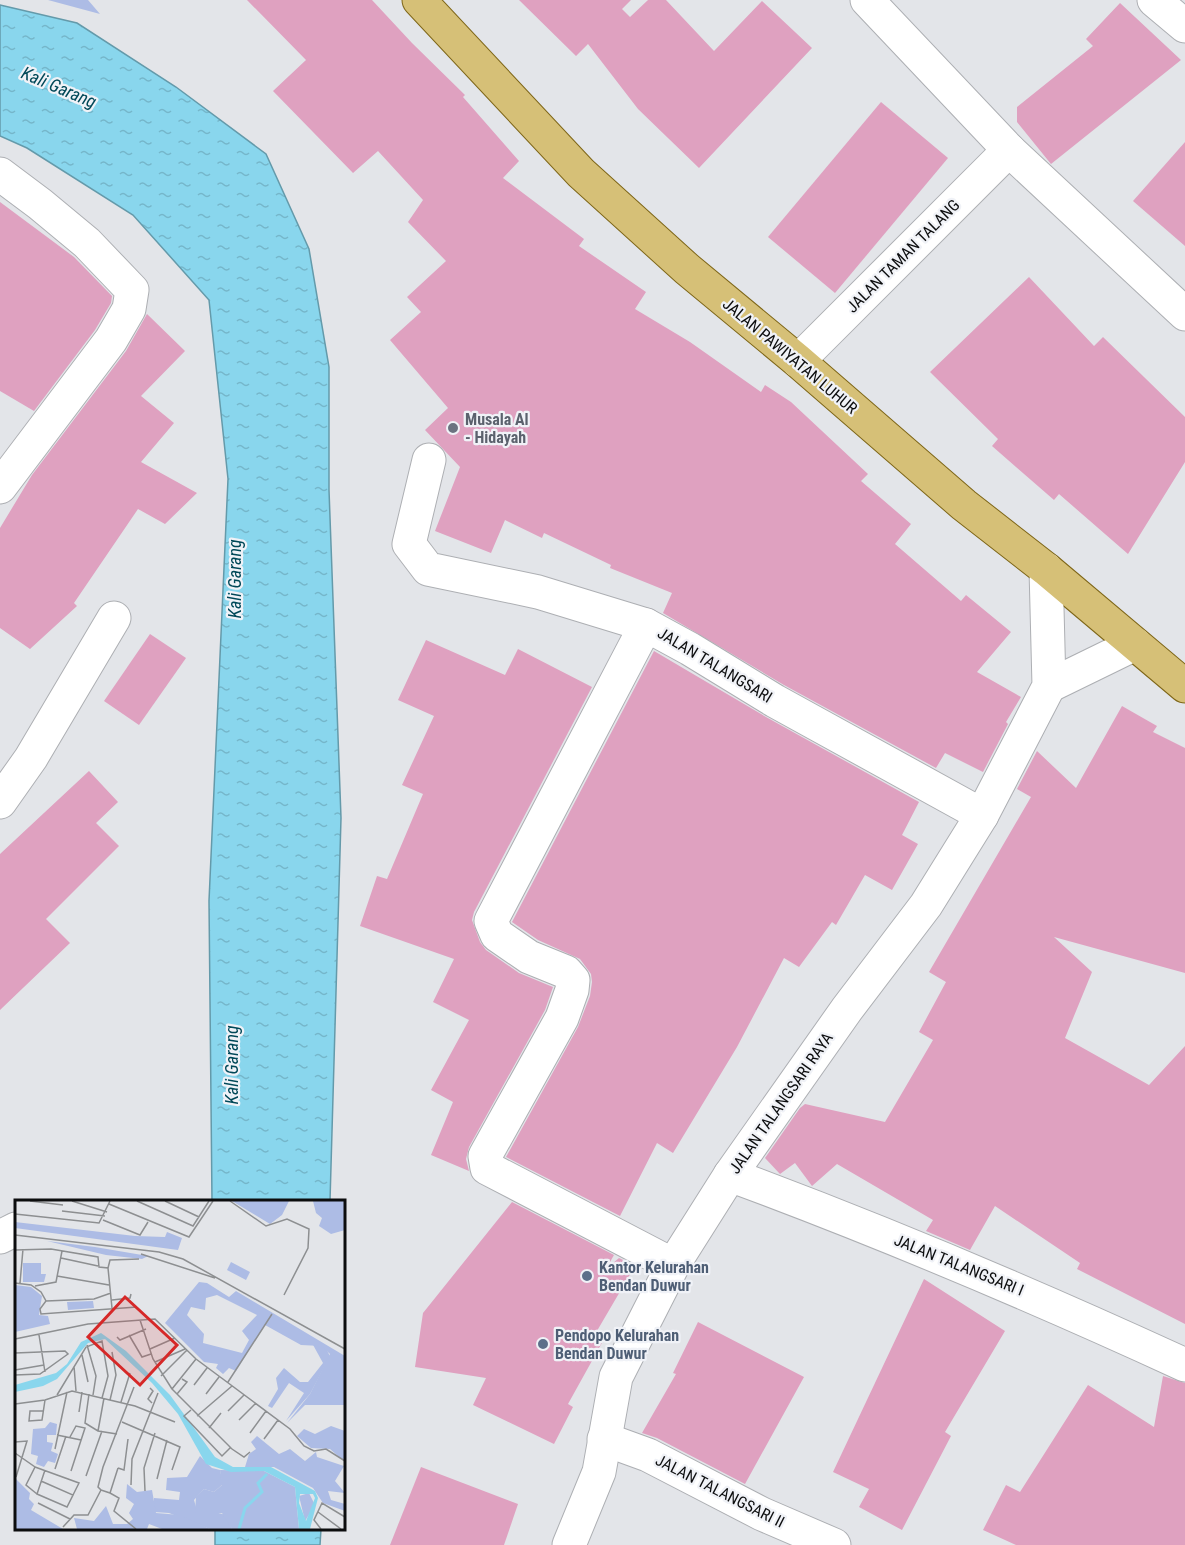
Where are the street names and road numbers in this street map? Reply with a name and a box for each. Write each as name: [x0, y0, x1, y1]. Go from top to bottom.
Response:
street label: JALAN TAMAN TALANG: [843, 196, 963, 316]
street label: JALAN PAWIYATAN LUHUR: [719, 294, 862, 418]
street label: JALAN TALANGSARI: [654, 623, 776, 707]
street label: JALAN TALANGSARI RAYA: [725, 1029, 837, 1177]
street label: JALAN TALANGSARI I: [891, 1230, 1027, 1300]
street label: JALAN TALANGSARI II: [652, 1450, 788, 1532]

